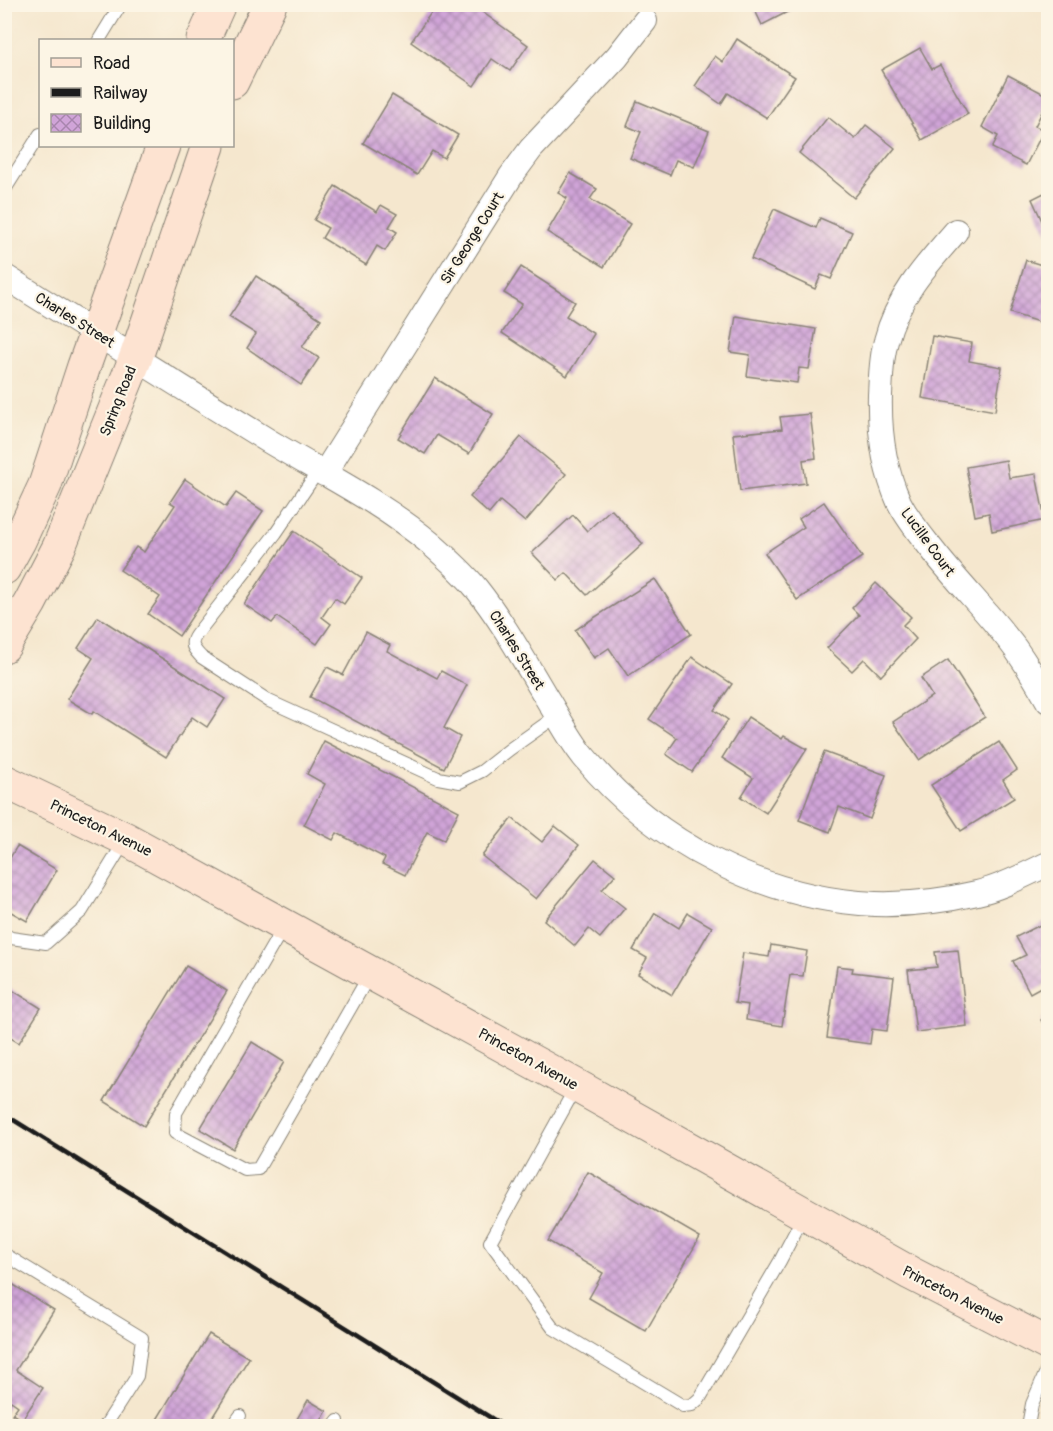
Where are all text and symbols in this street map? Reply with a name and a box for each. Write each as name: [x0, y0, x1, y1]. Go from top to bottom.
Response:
legend: [39, 39, 234, 147]
text: Road: [93, 52, 130, 75]
text: Railway: [93, 82, 148, 105]
text: Building: [93, 112, 151, 135]
street label: Sir George Court: [436, 188, 509, 288]
street label: Charles Street: [31, 288, 119, 353]
street label: Spring Road: [96, 363, 141, 439]
street label: Lucille Court: [896, 504, 959, 581]
street label: Charles Street: [485, 607, 549, 694]
street label: Princeton Avenue: [47, 796, 155, 862]
street label: Princeton Avenue: [475, 1024, 582, 1095]
street label: Princeton Avenue: [899, 1262, 1007, 1329]

